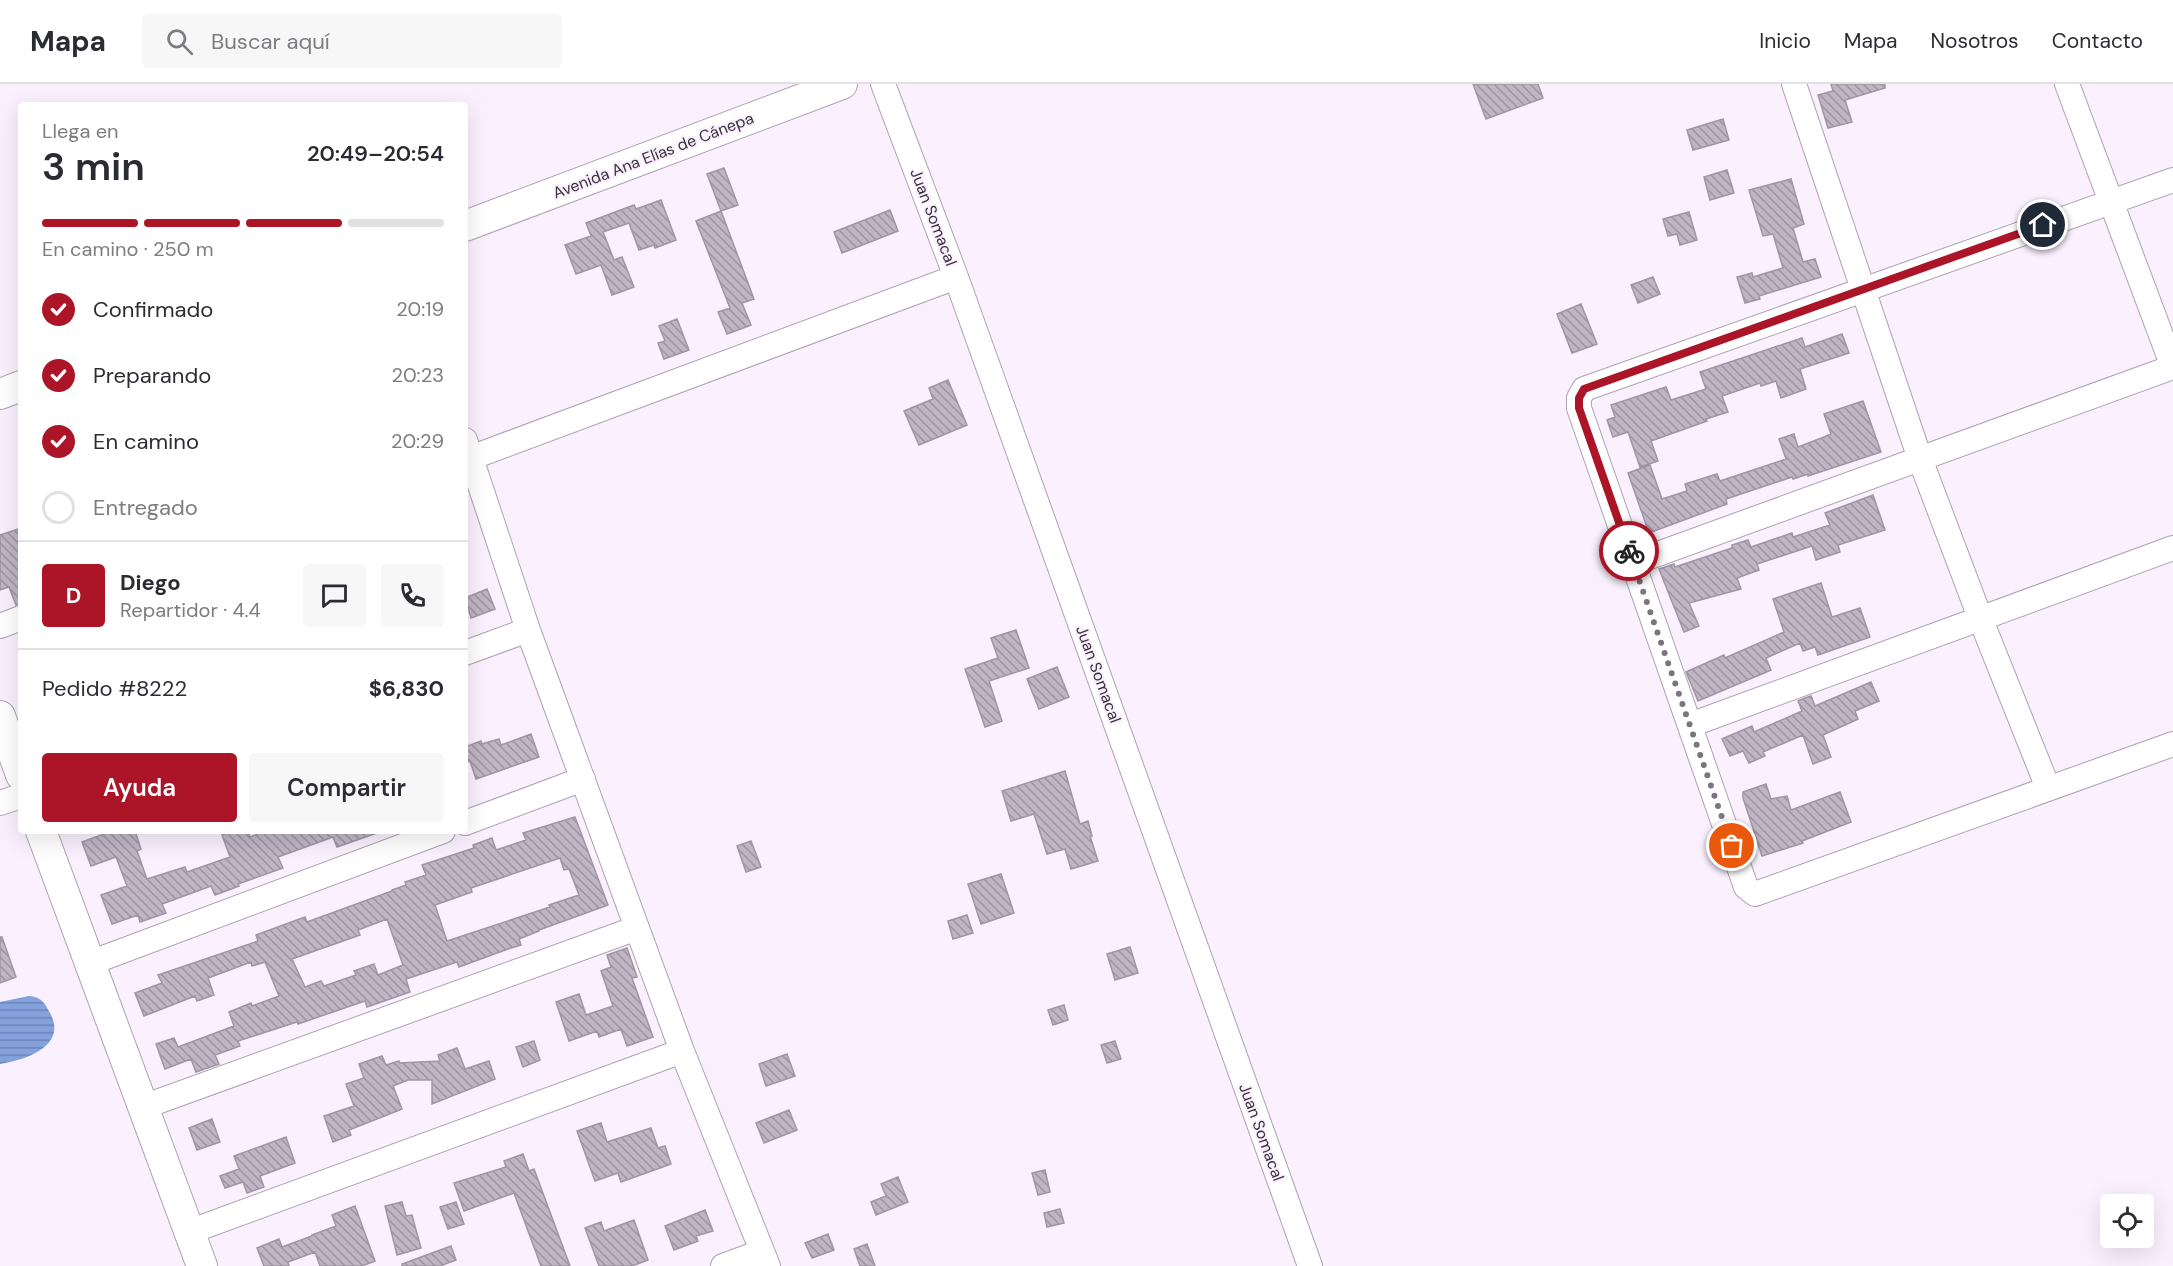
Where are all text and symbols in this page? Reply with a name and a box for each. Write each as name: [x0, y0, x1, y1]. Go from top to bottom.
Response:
search box: [142, 14, 562, 68]
text: Mapa: [30, 23, 106, 60]
icon: search: [163, 25, 196, 58]
text: Buscar aquí: [211, 27, 330, 56]
text: Inicio: [1759, 27, 1811, 55]
text: Mapa: [1844, 27, 1898, 55]
text: Nosotros: [1931, 27, 2019, 55]
text: Contacto: [2052, 27, 2143, 55]
street label: Avenida Ana Elías de Cánepa: [550, 107, 757, 204]
text: Llega en: [42, 118, 119, 144]
text: 20:49–20:54: [307, 139, 444, 168]
text: 3 min: [42, 141, 145, 192]
street label: Juan Somacal: [905, 166, 962, 269]
pin: [2017, 199, 2068, 250]
icon: home: [2026, 208, 2059, 241]
text: En camino · 250 m: [42, 236, 214, 262]
icon: check: [42, 293, 75, 326]
text: Confirmado: [93, 295, 213, 324]
text: 20:19: [396, 296, 444, 322]
icon: check: [42, 359, 75, 392]
text: Preparando: [93, 361, 211, 390]
text: 20:23: [392, 362, 444, 388]
icon: check: [42, 425, 75, 458]
text: En camino: [93, 427, 199, 456]
text: 20:29: [391, 428, 444, 454]
text: Entregado: [93, 493, 198, 522]
courier: [1599, 521, 1659, 581]
icon: bike: [1613, 535, 1646, 568]
button: chat: [303, 564, 366, 627]
button: phone: [381, 564, 444, 627]
text: Diego: [120, 568, 181, 597]
text: D: [66, 581, 81, 610]
text: Repartidor · 4.4: [120, 597, 261, 623]
street label: Juan Somacal: [1071, 622, 1126, 726]
text: Pedido #8222: [42, 674, 187, 703]
text: $6,830: [369, 674, 444, 703]
button: Ayuda: [42, 753, 237, 822]
button: Compartir: [249, 753, 444, 822]
pin: [1706, 820, 1757, 871]
icon: bag: [1715, 829, 1748, 862]
street label: Juan Somacal: [1234, 1080, 1289, 1184]
map controls: [2100, 1194, 2154, 1248]
button: locate: [2100, 1194, 2154, 1248]

